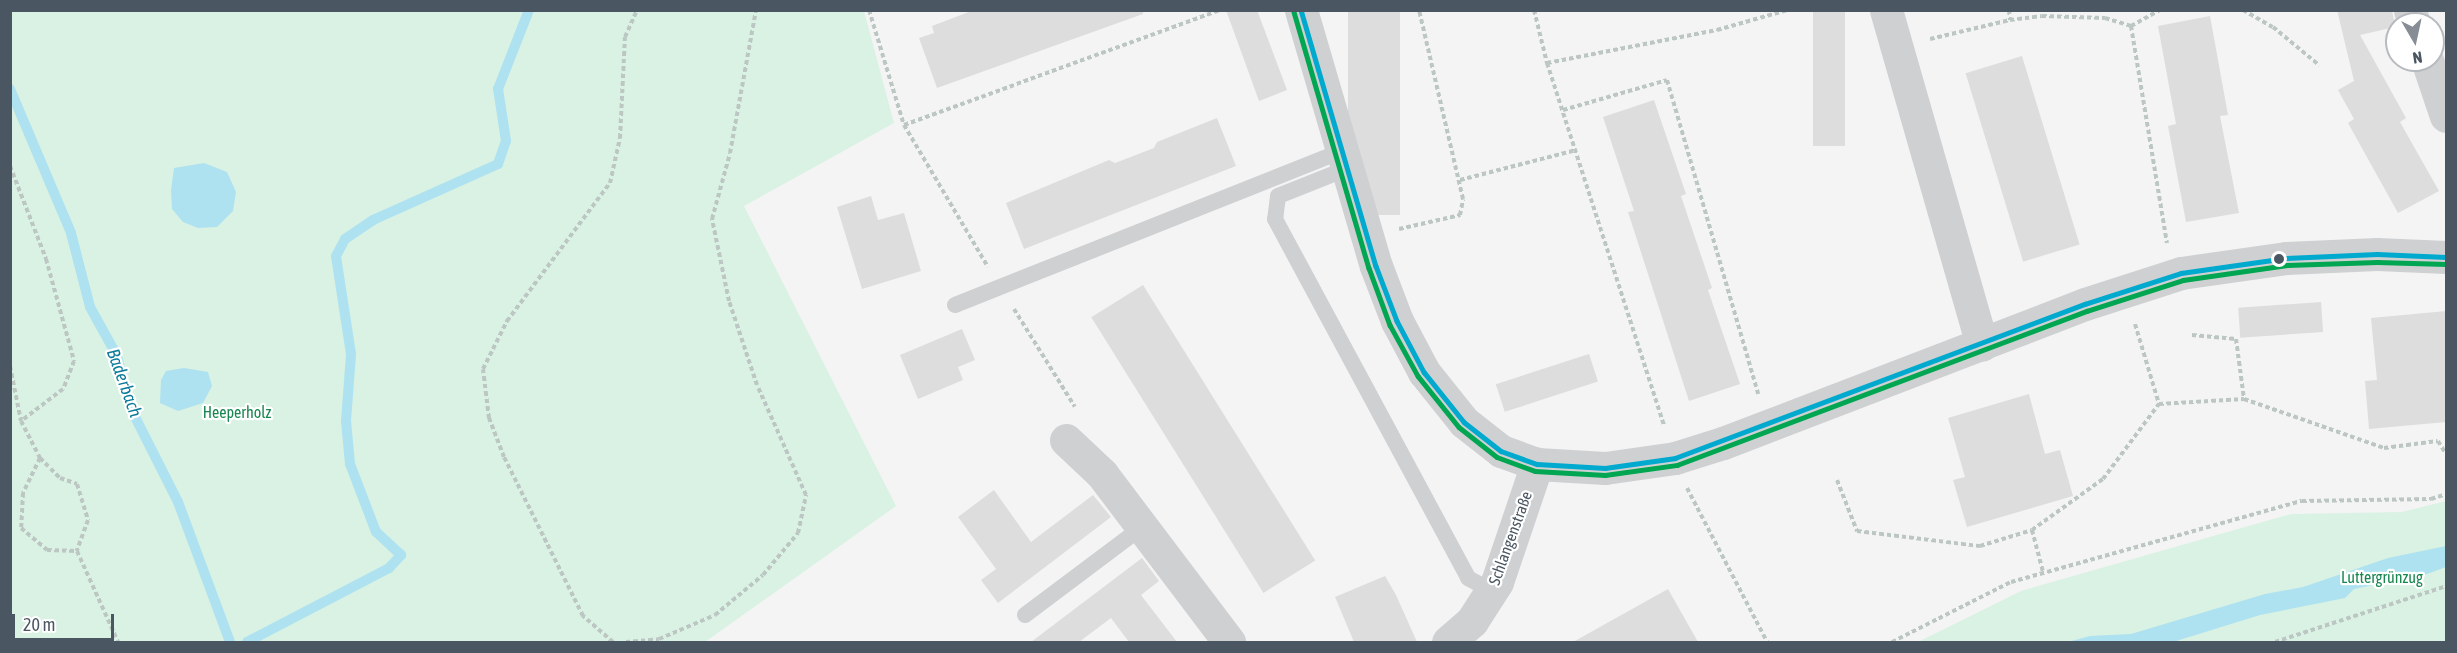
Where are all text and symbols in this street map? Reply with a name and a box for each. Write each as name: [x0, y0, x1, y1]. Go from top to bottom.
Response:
north arrow: [2385, 12, 2445, 72]
text: N: [2411, 48, 2424, 67]
unlabelled marker: [2273, 253, 2285, 265]
water label: Baderbach: [102, 346, 146, 420]
park label: Heeperholz: [203, 402, 271, 422]
street label: Schlangenstraße: [1484, 489, 1536, 587]
park label: Luttergrünzug: [2341, 567, 2423, 587]
scale bar: [15, 602, 117, 640]
text: 20 m: [23, 614, 55, 635]

